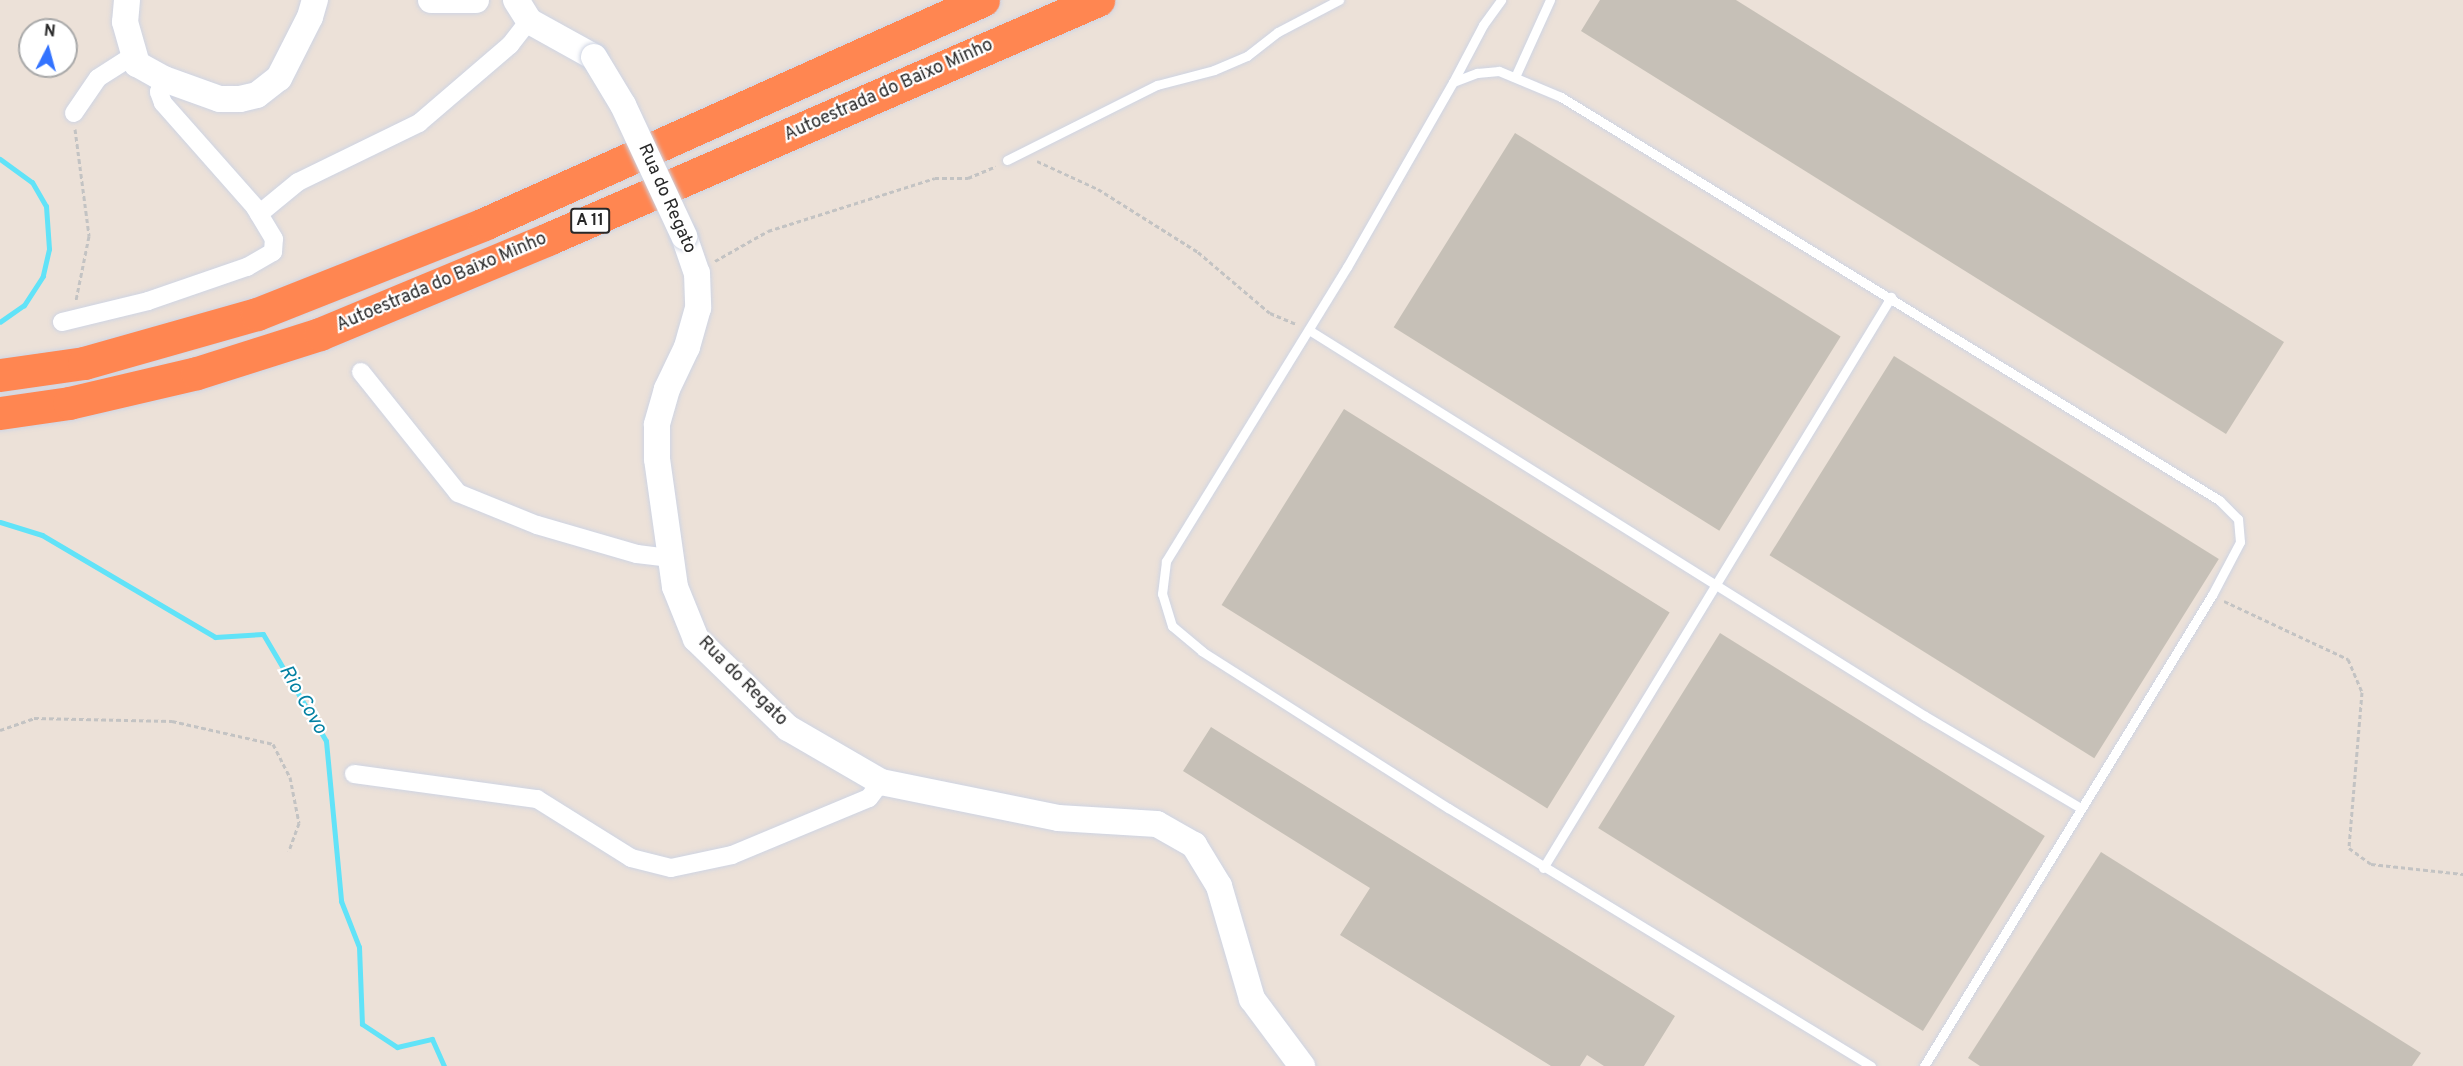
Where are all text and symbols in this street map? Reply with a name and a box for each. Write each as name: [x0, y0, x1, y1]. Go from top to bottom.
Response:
north arrow: [18, 18, 78, 78]
text: N: [43, 22, 56, 43]
street label: Autoestrada do Baixo Minho: [781, 35, 997, 147]
street label: Rua do Regato: [632, 141, 700, 257]
road number: A 11: [569, 208, 611, 234]
street label: Autoestrada do Baixo Minho: [334, 229, 550, 337]
street label: Rua do Regato: [693, 633, 791, 731]
water label: Rio Covo: [273, 661, 331, 739]

